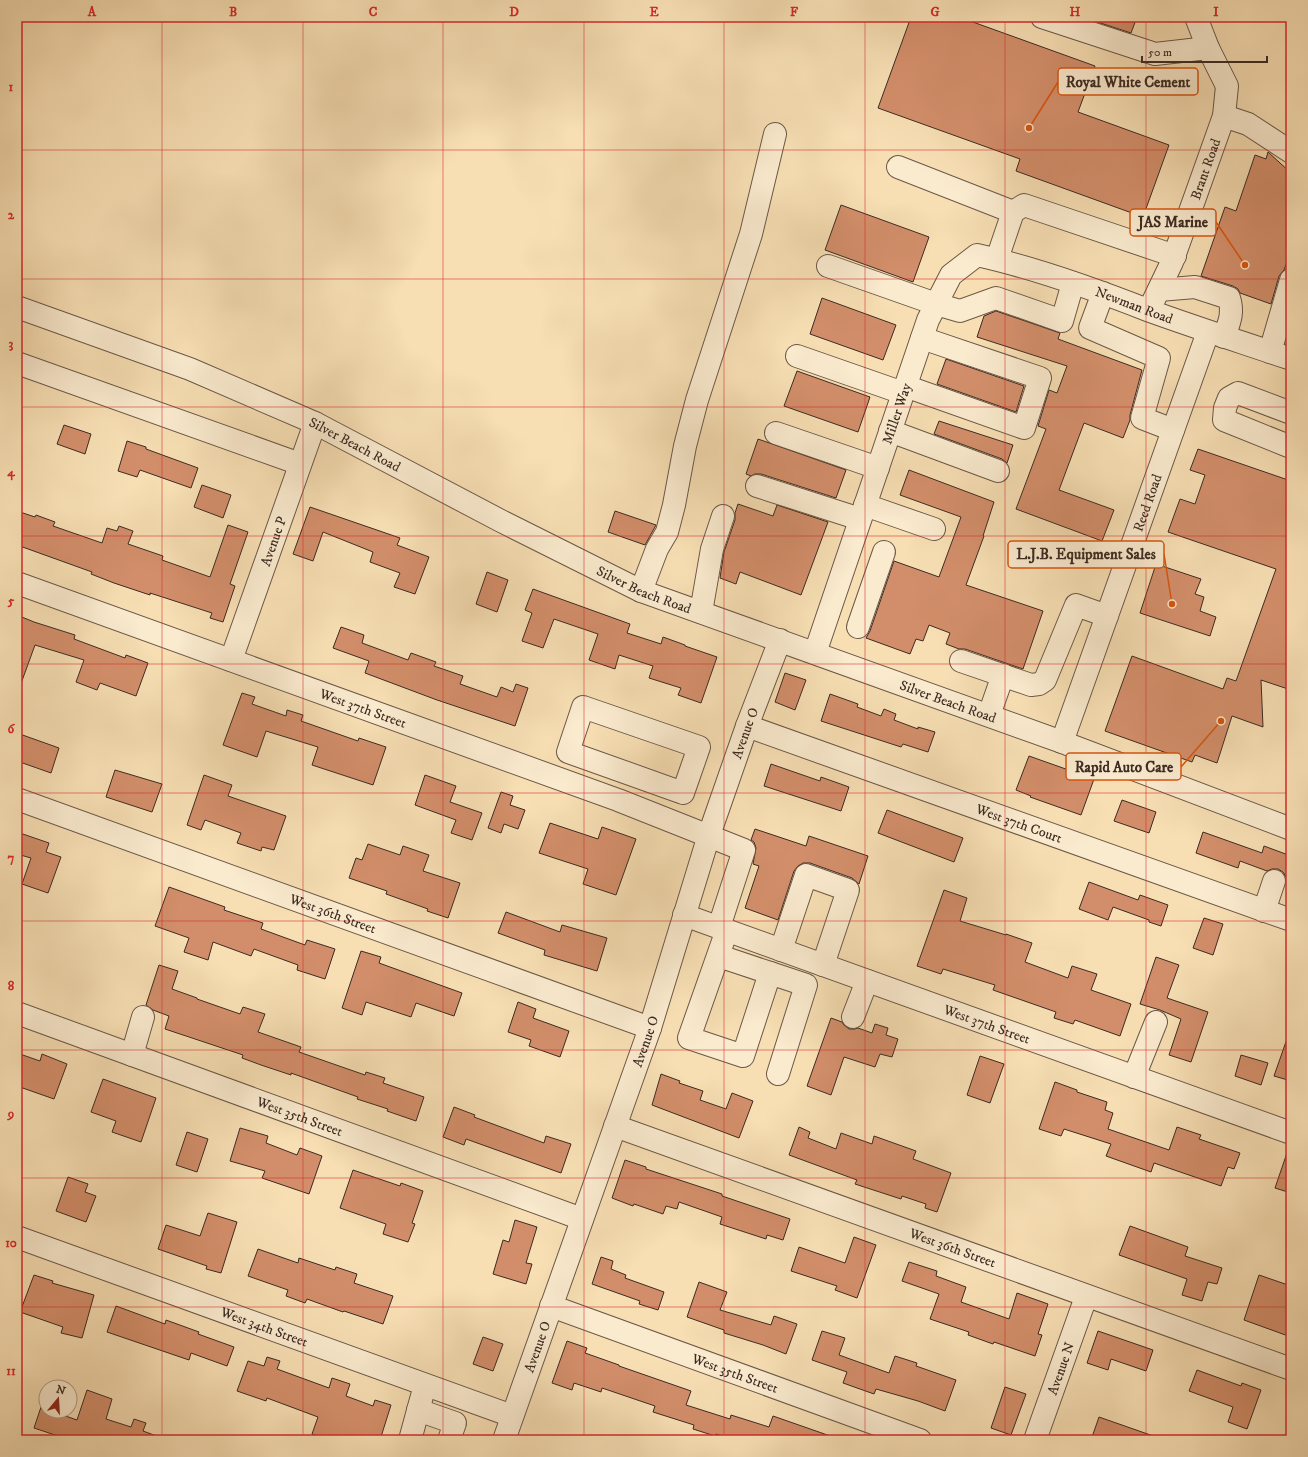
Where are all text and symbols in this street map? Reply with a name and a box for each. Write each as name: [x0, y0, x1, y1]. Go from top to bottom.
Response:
text: A: [87, 4, 97, 20]
text: B: [229, 4, 237, 20]
text: C: [369, 4, 378, 20]
text: D: [509, 4, 519, 20]
text: E: [649, 4, 659, 20]
text: F: [790, 4, 799, 20]
text: G: [930, 4, 940, 20]
text: H: [1070, 4, 1081, 20]
text: I: [1213, 4, 1219, 20]
scale bar: [1142, 38, 1267, 64]
text: 50 m: [1148, 45, 1172, 60]
callout: Royal White Cement: [1058, 68, 1198, 95]
text: Royal White Cement: [1066, 73, 1191, 92]
text: 1: [9, 79, 14, 95]
street label: Brant Road: [1187, 136, 1225, 202]
text: 2: [8, 207, 15, 223]
callout: JAS Marine: [1130, 209, 1216, 236]
text: JAS Marine: [1136, 213, 1209, 232]
street label: Newman Road: [1092, 283, 1175, 328]
text: 3: [9, 336, 14, 352]
street label: Miller Way: [879, 381, 916, 447]
street label: Silver Beach Road: [306, 413, 403, 476]
text: 4: [6, 464, 15, 481]
street label: Reed Road: [1130, 472, 1167, 534]
street label: Avenue P: [257, 514, 291, 569]
callout: L.J.B. Equipment Sales: [1008, 541, 1164, 568]
text: L.J.B. Equipment Sales: [1016, 545, 1156, 565]
street label: Silver Beach Road: [593, 562, 694, 618]
text: 5: [7, 593, 15, 609]
street label: Silver Beach Road: [897, 677, 998, 728]
street label: West 37th Street: [316, 685, 409, 733]
street label: Avenue O: [728, 705, 763, 761]
text: 6: [8, 721, 16, 737]
callout: Rapid Auto Care: [1066, 753, 1181, 780]
text: Rapid Auto Care: [1075, 758, 1174, 777]
street label: West 37th Court: [972, 800, 1065, 848]
text: 7: [8, 850, 15, 866]
street label: West 36th Street: [286, 890, 379, 938]
text: 8: [8, 978, 15, 994]
street label: West 37th Street: [940, 1001, 1033, 1049]
street label: Avenue O: [629, 1014, 663, 1070]
street label: West 35th Street: [253, 1093, 345, 1141]
text: 9: [7, 1106, 14, 1122]
street label: West 36th Street: [906, 1224, 999, 1272]
text: 10: [5, 1235, 17, 1251]
street label: West 34th Street: [217, 1303, 311, 1352]
street label: Avenue O: [521, 1319, 555, 1375]
street label: Avenue N: [1044, 1339, 1079, 1398]
street label: West 35th Street: [688, 1350, 781, 1398]
text: 11: [6, 1363, 16, 1379]
north arrow: [38, 1379, 78, 1419]
text: N: [54, 1382, 67, 1398]

